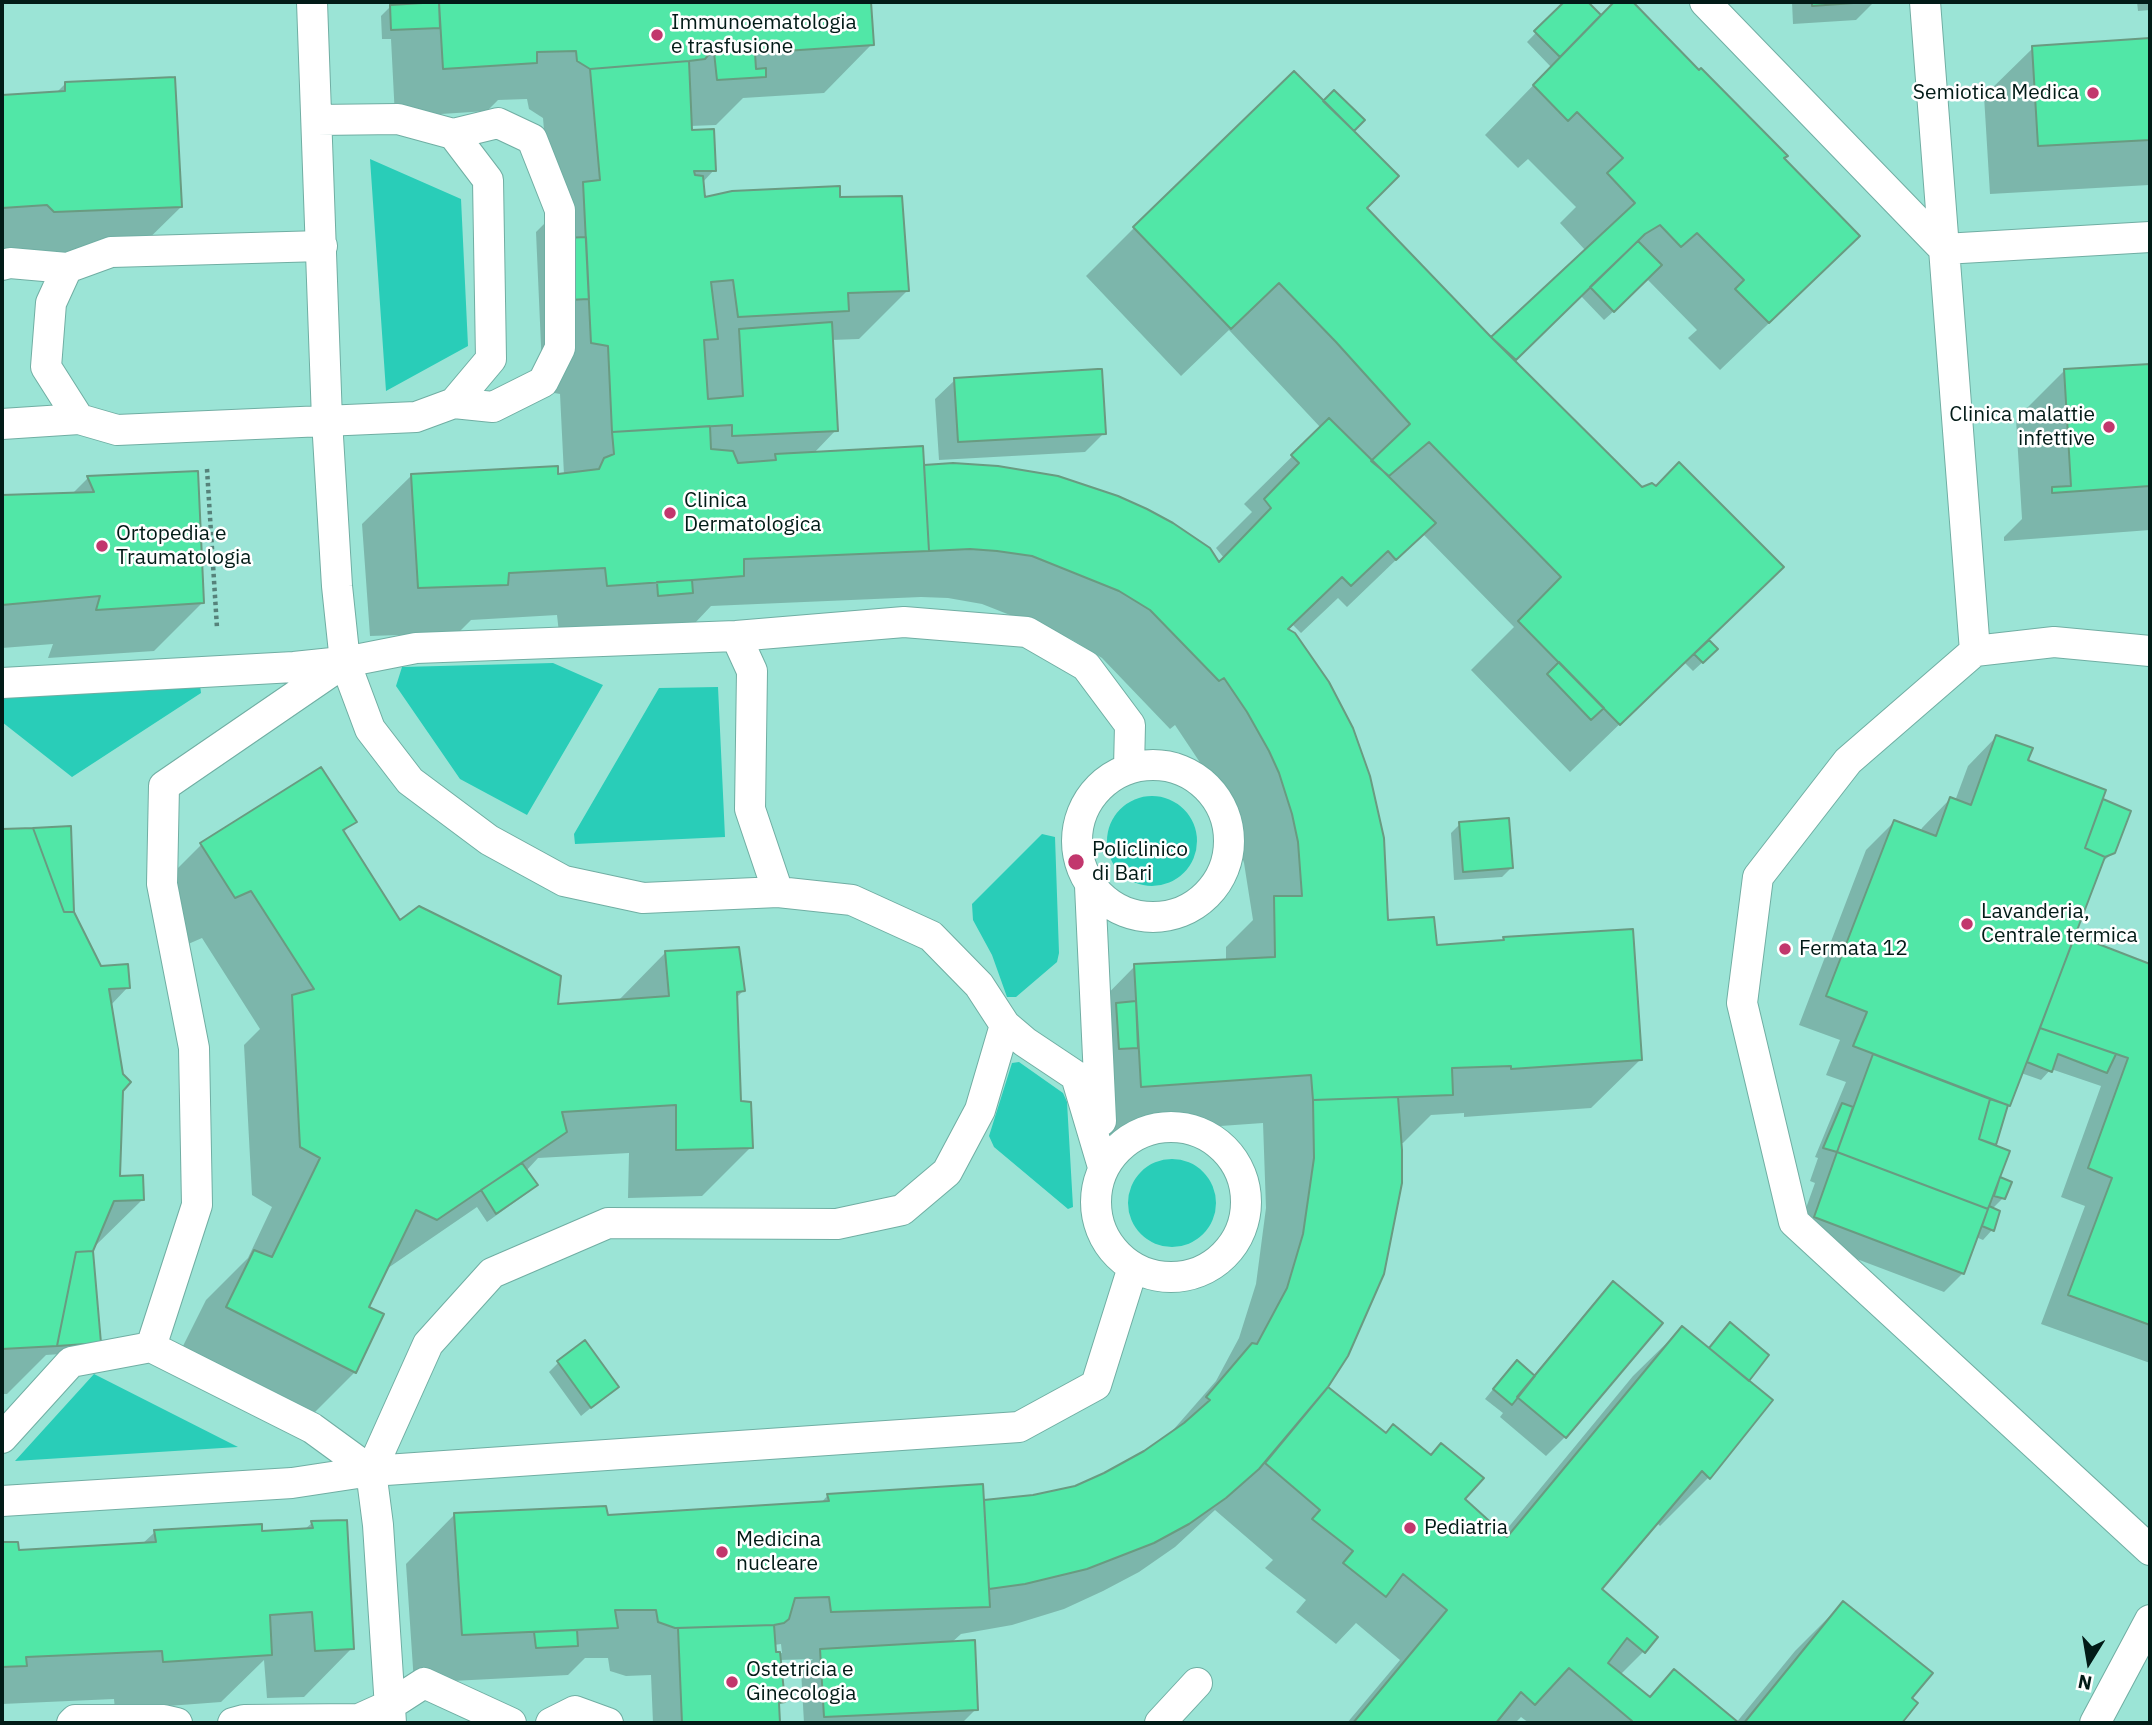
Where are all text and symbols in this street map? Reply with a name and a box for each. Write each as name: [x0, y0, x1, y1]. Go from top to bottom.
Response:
place label: Immunoematologia e trasfusione: [671, 10, 857, 60]
marker: Immunoematologia e trasfusione: [649, 27, 665, 43]
place label: Semiotica Medica: [1913, 80, 2079, 106]
marker: Semiotica Medica: [2085, 85, 2101, 101]
place label: Clinica malattie infettive: [1949, 402, 2095, 452]
marker: Clinica malattie infettive: [2101, 419, 2117, 435]
place label: Clinica Dermatologica: [684, 488, 822, 538]
marker: Clinica Dermatologica: [662, 505, 678, 521]
place label: Ortopedia e Traumatologia: [116, 521, 251, 571]
marker: Ortopedia e Traumatologia: [94, 538, 110, 554]
place label: Policlinico di Bari: [1092, 837, 1188, 887]
marker: Policlinico di Bari: [1066, 852, 1086, 872]
place label: Lavanderia, Centrale termica: [1981, 899, 2138, 949]
marker: Lavanderia, Centrale termica: [1959, 916, 1975, 932]
place label: Fermata 12: [1799, 936, 1908, 962]
marker: Fermata 12: [1777, 941, 1793, 957]
place label: Pediatria: [1424, 1515, 1508, 1541]
marker: Pediatria: [1402, 1520, 1418, 1536]
place label: Medicina nucleare: [736, 1527, 821, 1577]
marker: Medicina nucleare: [714, 1544, 730, 1560]
north arrow: [2054, 1627, 2124, 1697]
place label: Ostetricia e Ginecologia: [746, 1657, 857, 1707]
text: N: [2076, 1670, 2094, 1696]
marker: Ostetricia e Ginecologia: [724, 1674, 740, 1690]

